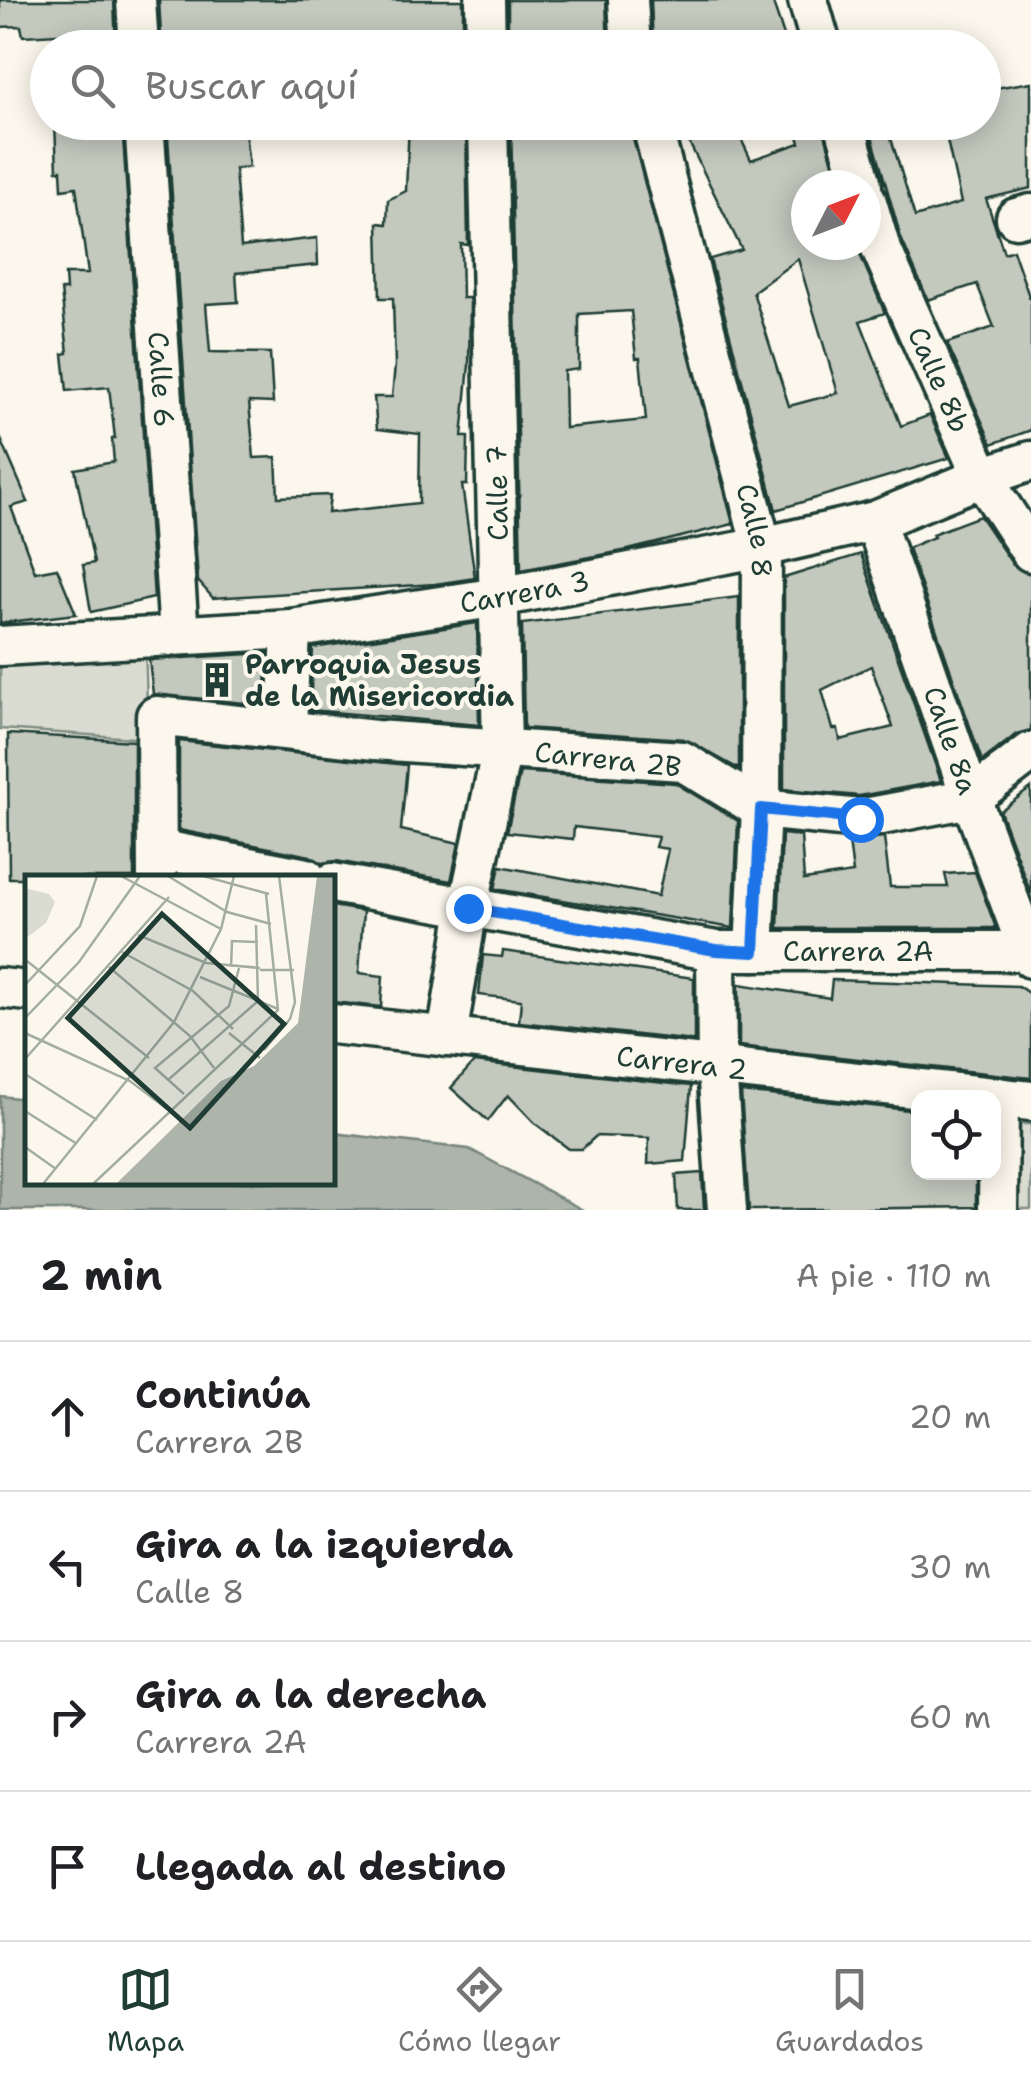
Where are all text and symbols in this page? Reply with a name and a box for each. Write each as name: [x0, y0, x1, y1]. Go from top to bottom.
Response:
search box: [30, 30, 1001, 140]
icon: search: [65, 58, 120, 113]
text: Buscar aquí: [145, 60, 358, 111]
north arrow: [791, 170, 881, 260]
street label: Calle 8b: [899, 321, 979, 439]
street label: Calle 6: [139, 330, 184, 428]
street label: Calle 7: [477, 445, 517, 541]
street label: Calle 8: [727, 479, 781, 578]
street label: Carrera 3: [457, 561, 593, 622]
place label: Parroquia Jesus de la Misericordia: [245, 645, 514, 715]
building icon: Parroquia Jesus de la Misericordia: [198, 661, 236, 699]
street label: Calle 8a: [915, 681, 987, 800]
street label: Carrera 2B: [533, 732, 683, 786]
route start: [838, 797, 884, 843]
inset map: [25, 875, 335, 1185]
route end: [446, 886, 492, 932]
street label: Carrera 2A: [783, 932, 933, 970]
street label: Carrera 2: [615, 1036, 749, 1089]
map controls: [911, 1090, 1001, 1180]
button: locate: [911, 1090, 1001, 1180]
text: 2 min: [40, 1247, 162, 1303]
text: A pie · 110 m: [796, 1254, 991, 1297]
text: Continúa: [135, 1369, 310, 1420]
icon: ahead: [40, 1389, 95, 1444]
text: 20 m: [909, 1395, 991, 1438]
text: Carrera 2B: [135, 1420, 303, 1463]
text: Gira a la izquierda: [135, 1519, 513, 1570]
icon: left: [40, 1539, 95, 1594]
text: 30 m: [908, 1545, 991, 1588]
text: Calle 8: [135, 1570, 244, 1613]
text: Gira a la derecha: [135, 1669, 487, 1720]
icon: right: [40, 1689, 95, 1744]
text: 60 m: [909, 1695, 991, 1738]
text: Carrera 2A: [135, 1720, 307, 1763]
icon: arrive: [40, 1839, 95, 1894]
text: Llegada al destino: [135, 1841, 506, 1892]
tab: Mapa: [107, 1962, 184, 2060]
tab: Cómo llegar: [398, 1962, 561, 2060]
tab: Guardados: [775, 1962, 924, 2060]

